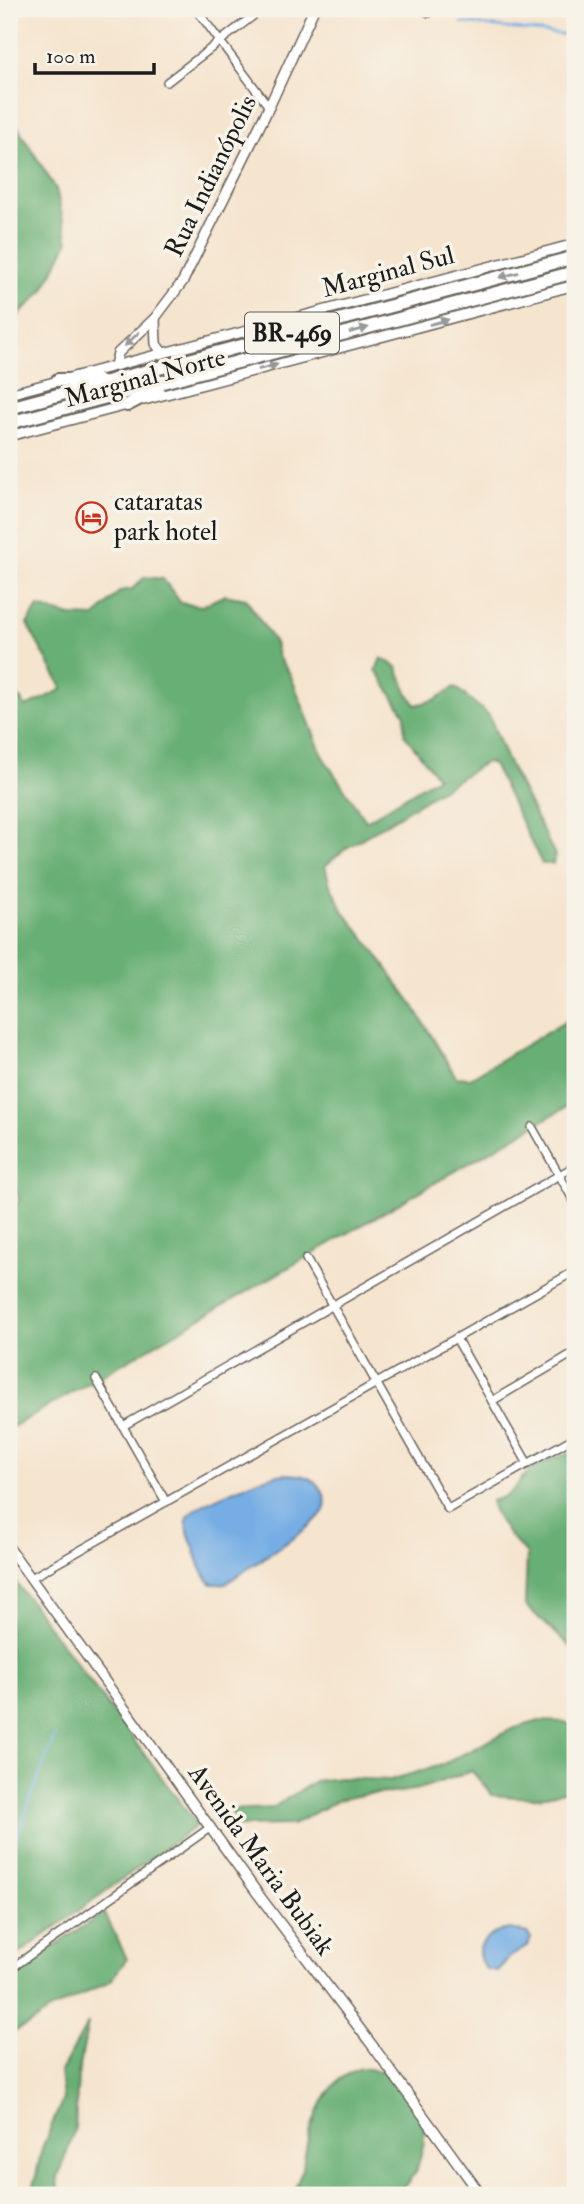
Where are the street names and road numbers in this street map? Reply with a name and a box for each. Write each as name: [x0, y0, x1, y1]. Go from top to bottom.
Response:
street label: Rua Indianópolis: [158, 90, 265, 263]
street label: Marginal Sul: [318, 239, 458, 305]
road number: BR-469: [245, 312, 339, 354]
street label: Marginal Norte: [61, 341, 229, 415]
street label: Avenida Maria Bubiak: [180, 1757, 341, 1962]

